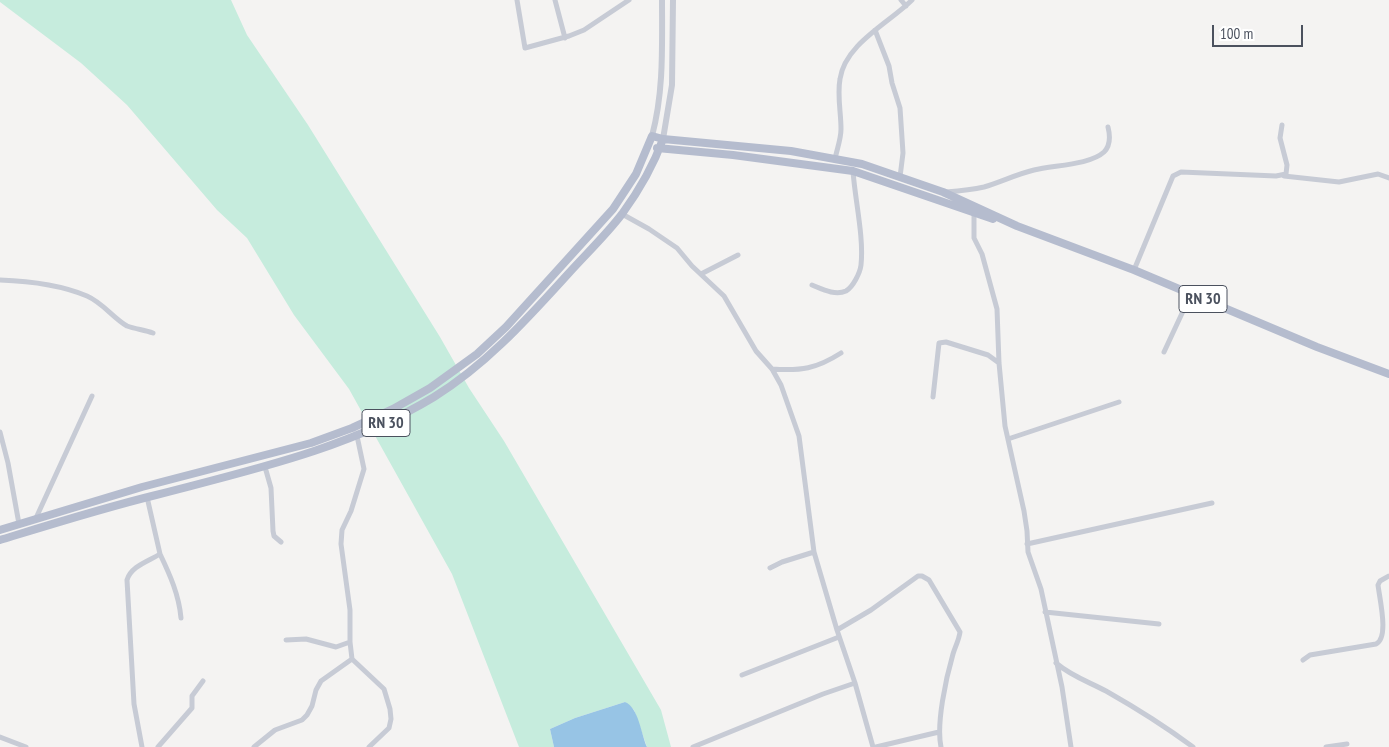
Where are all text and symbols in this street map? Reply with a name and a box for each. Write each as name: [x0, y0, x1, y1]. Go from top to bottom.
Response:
scale bar: [1214, 15, 1305, 47]
text: 100 m: [1220, 24, 1253, 43]
road number: RN 30: [1179, 286, 1227, 312]
road number: RN 30: [362, 409, 410, 436]

